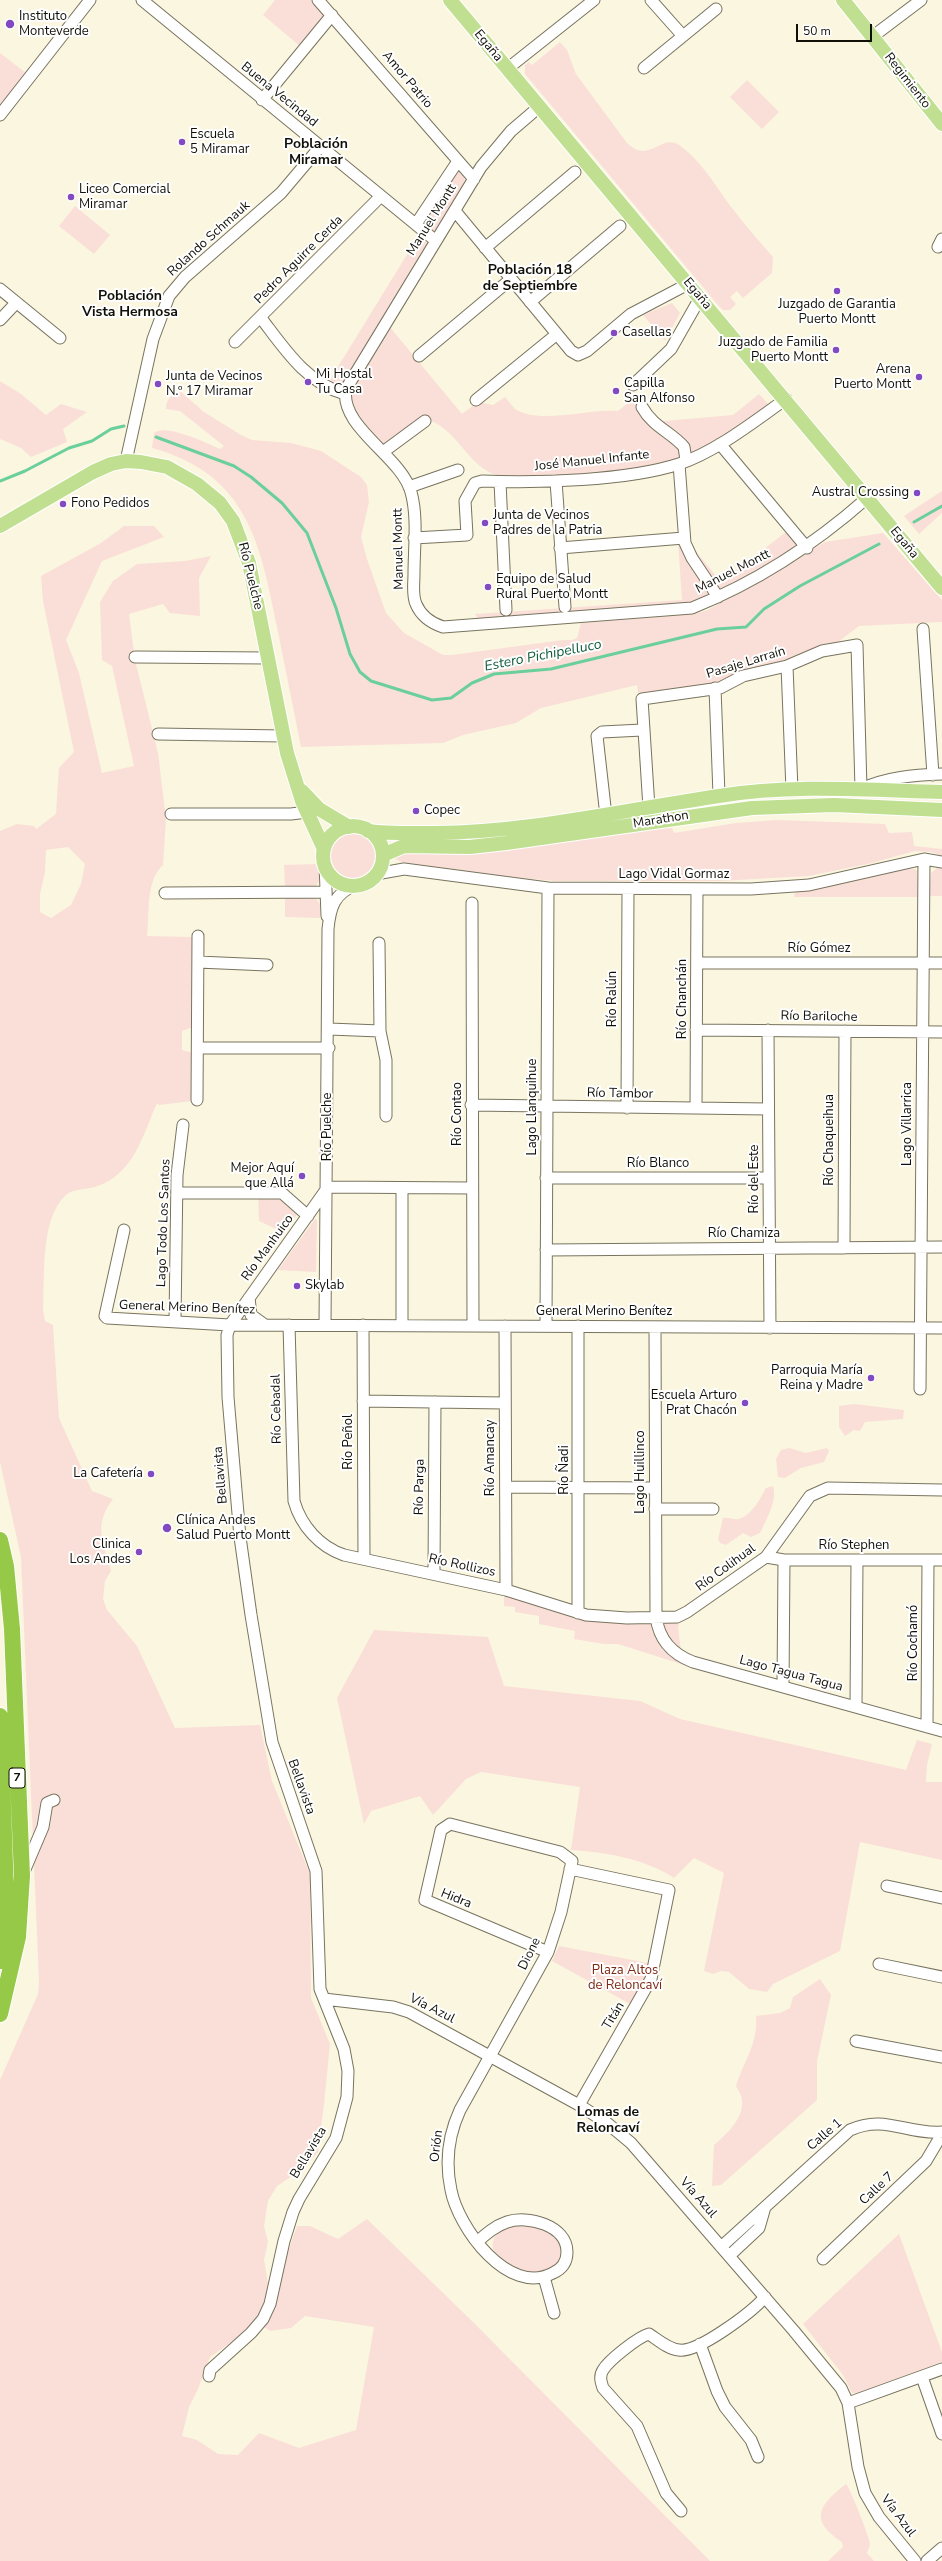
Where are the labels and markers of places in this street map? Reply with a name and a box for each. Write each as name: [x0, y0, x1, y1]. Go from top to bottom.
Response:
place label: Instituto Monteverde: [19, 9, 89, 40]
marker: Instituto Monteverde: [4, 18, 16, 30]
place label: Escuela 5 Miramar: [190, 127, 249, 158]
marker: Escuela 5 Miramar: [177, 137, 187, 147]
place label: Liceo Comercial Miramar: [79, 182, 170, 213]
marker: Liceo Comercial Miramar: [66, 192, 76, 202]
marker: Juzgado de Garantia Puerto Montt: [832, 286, 842, 296]
place label: Juzgado de Garantia Puerto Montt: [778, 297, 896, 328]
place label: Casellas: [622, 325, 671, 341]
marker: Casellas: [609, 328, 619, 338]
place label: Juzgado de Familia Puerto Montt: [718, 335, 828, 366]
marker: Juzgado de Familia Puerto Montt: [831, 345, 841, 355]
place label: Arena Puerto Montt: [834, 362, 911, 393]
place label: Mi Hostal Tu Casa: [316, 367, 372, 398]
place label: Junta de Vecinos N.º 17 Miramar: [166, 369, 263, 400]
marker: Arena Puerto Montt: [914, 372, 924, 382]
place label: Capilla San Alfonso: [624, 376, 695, 407]
marker: Mi Hostal Tu Casa: [303, 377, 313, 387]
marker: Junta de Vecinos N.º 17 Miramar: [153, 379, 163, 389]
marker: Capilla San Alfonso: [611, 386, 621, 396]
place label: Austral Crossing: [812, 485, 909, 501]
marker: Austral Crossing: [912, 488, 922, 498]
place label: Fono Pedidos: [71, 496, 150, 512]
marker: Fono Pedidos: [58, 499, 68, 509]
place label: Junta de Vecinos Padres de la Patria: [493, 508, 602, 539]
marker: Junta de Vecinos Padres de la Patria: [480, 518, 490, 528]
place label: Equipo de Salud Rural Puerto Montt: [496, 572, 608, 603]
marker: Equipo de Salud Rural Puerto Montt: [483, 582, 493, 592]
place label: Copec: [424, 803, 460, 819]
marker: Copec: [411, 806, 421, 816]
place label: Mejor Aquí que Allá: [230, 1161, 294, 1192]
marker: Mejor Aquí que Allá: [297, 1171, 307, 1181]
place label: Skylab: [305, 1278, 344, 1294]
marker: Skylab: [292, 1281, 302, 1291]
place label: Parroquia María Reina y Madre: [771, 1363, 863, 1394]
marker: Parroquia María Reina y Madre: [866, 1373, 876, 1383]
place label: Escuela Arturo Prat Chacón: [651, 1388, 737, 1419]
marker: Escuela Arturo Prat Chacón: [740, 1398, 750, 1408]
place label: La Cafetería: [73, 1466, 143, 1482]
marker: La Cafetería: [146, 1469, 156, 1479]
place label: Clínica Andes Salud Puerto Montt: [176, 1513, 290, 1544]
marker: Clínica Andes Salud Puerto Montt: [161, 1522, 173, 1534]
place label: Clinica Los Andes: [70, 1537, 131, 1568]
marker: Clinica Los Andes: [134, 1547, 144, 1557]

